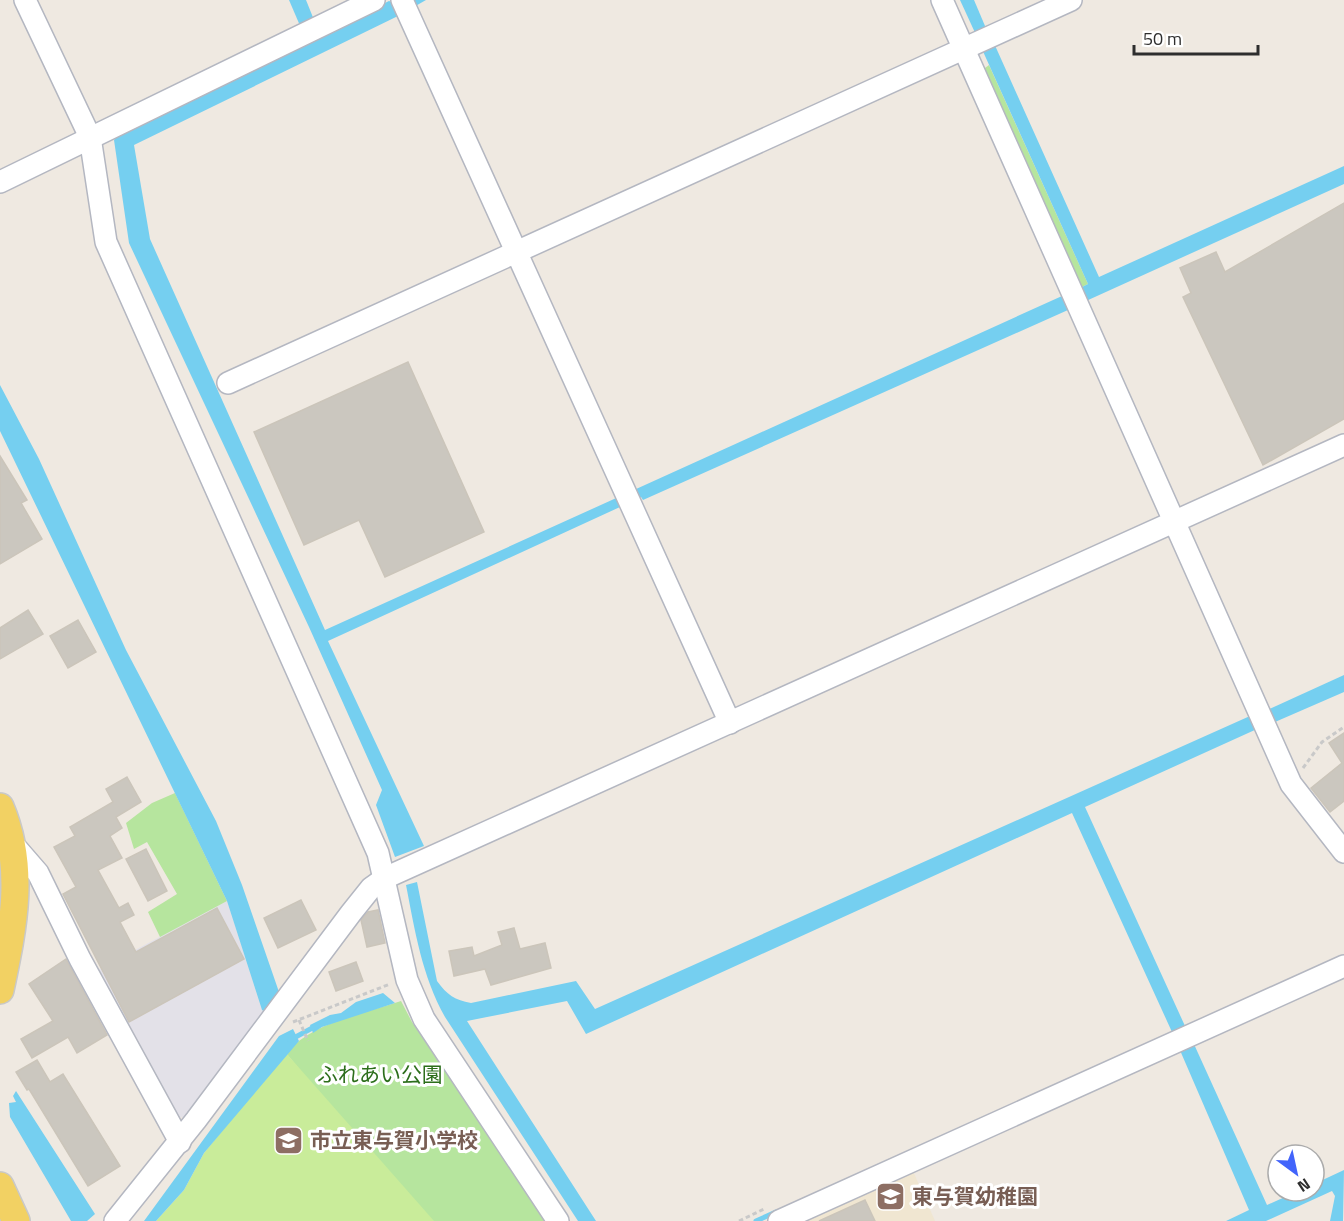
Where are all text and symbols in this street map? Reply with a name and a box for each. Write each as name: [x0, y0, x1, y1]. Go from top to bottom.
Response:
scale bar: [1134, 18, 1258, 56]
text: 50 m: [1143, 25, 1182, 52]
park label: ふれあい公園: [317, 1058, 443, 1090]
school or university icon: 市立東与賀小学校: [273, 1124, 305, 1156]
place label: 市立東与賀小学校: [310, 1124, 478, 1156]
north arrow: [1266, 1143, 1326, 1203]
text: N: [1293, 1172, 1315, 1199]
school or university icon: 東与賀幼稚園: [875, 1180, 907, 1212]
place label: 東与賀幼稚園: [912, 1180, 1038, 1212]

